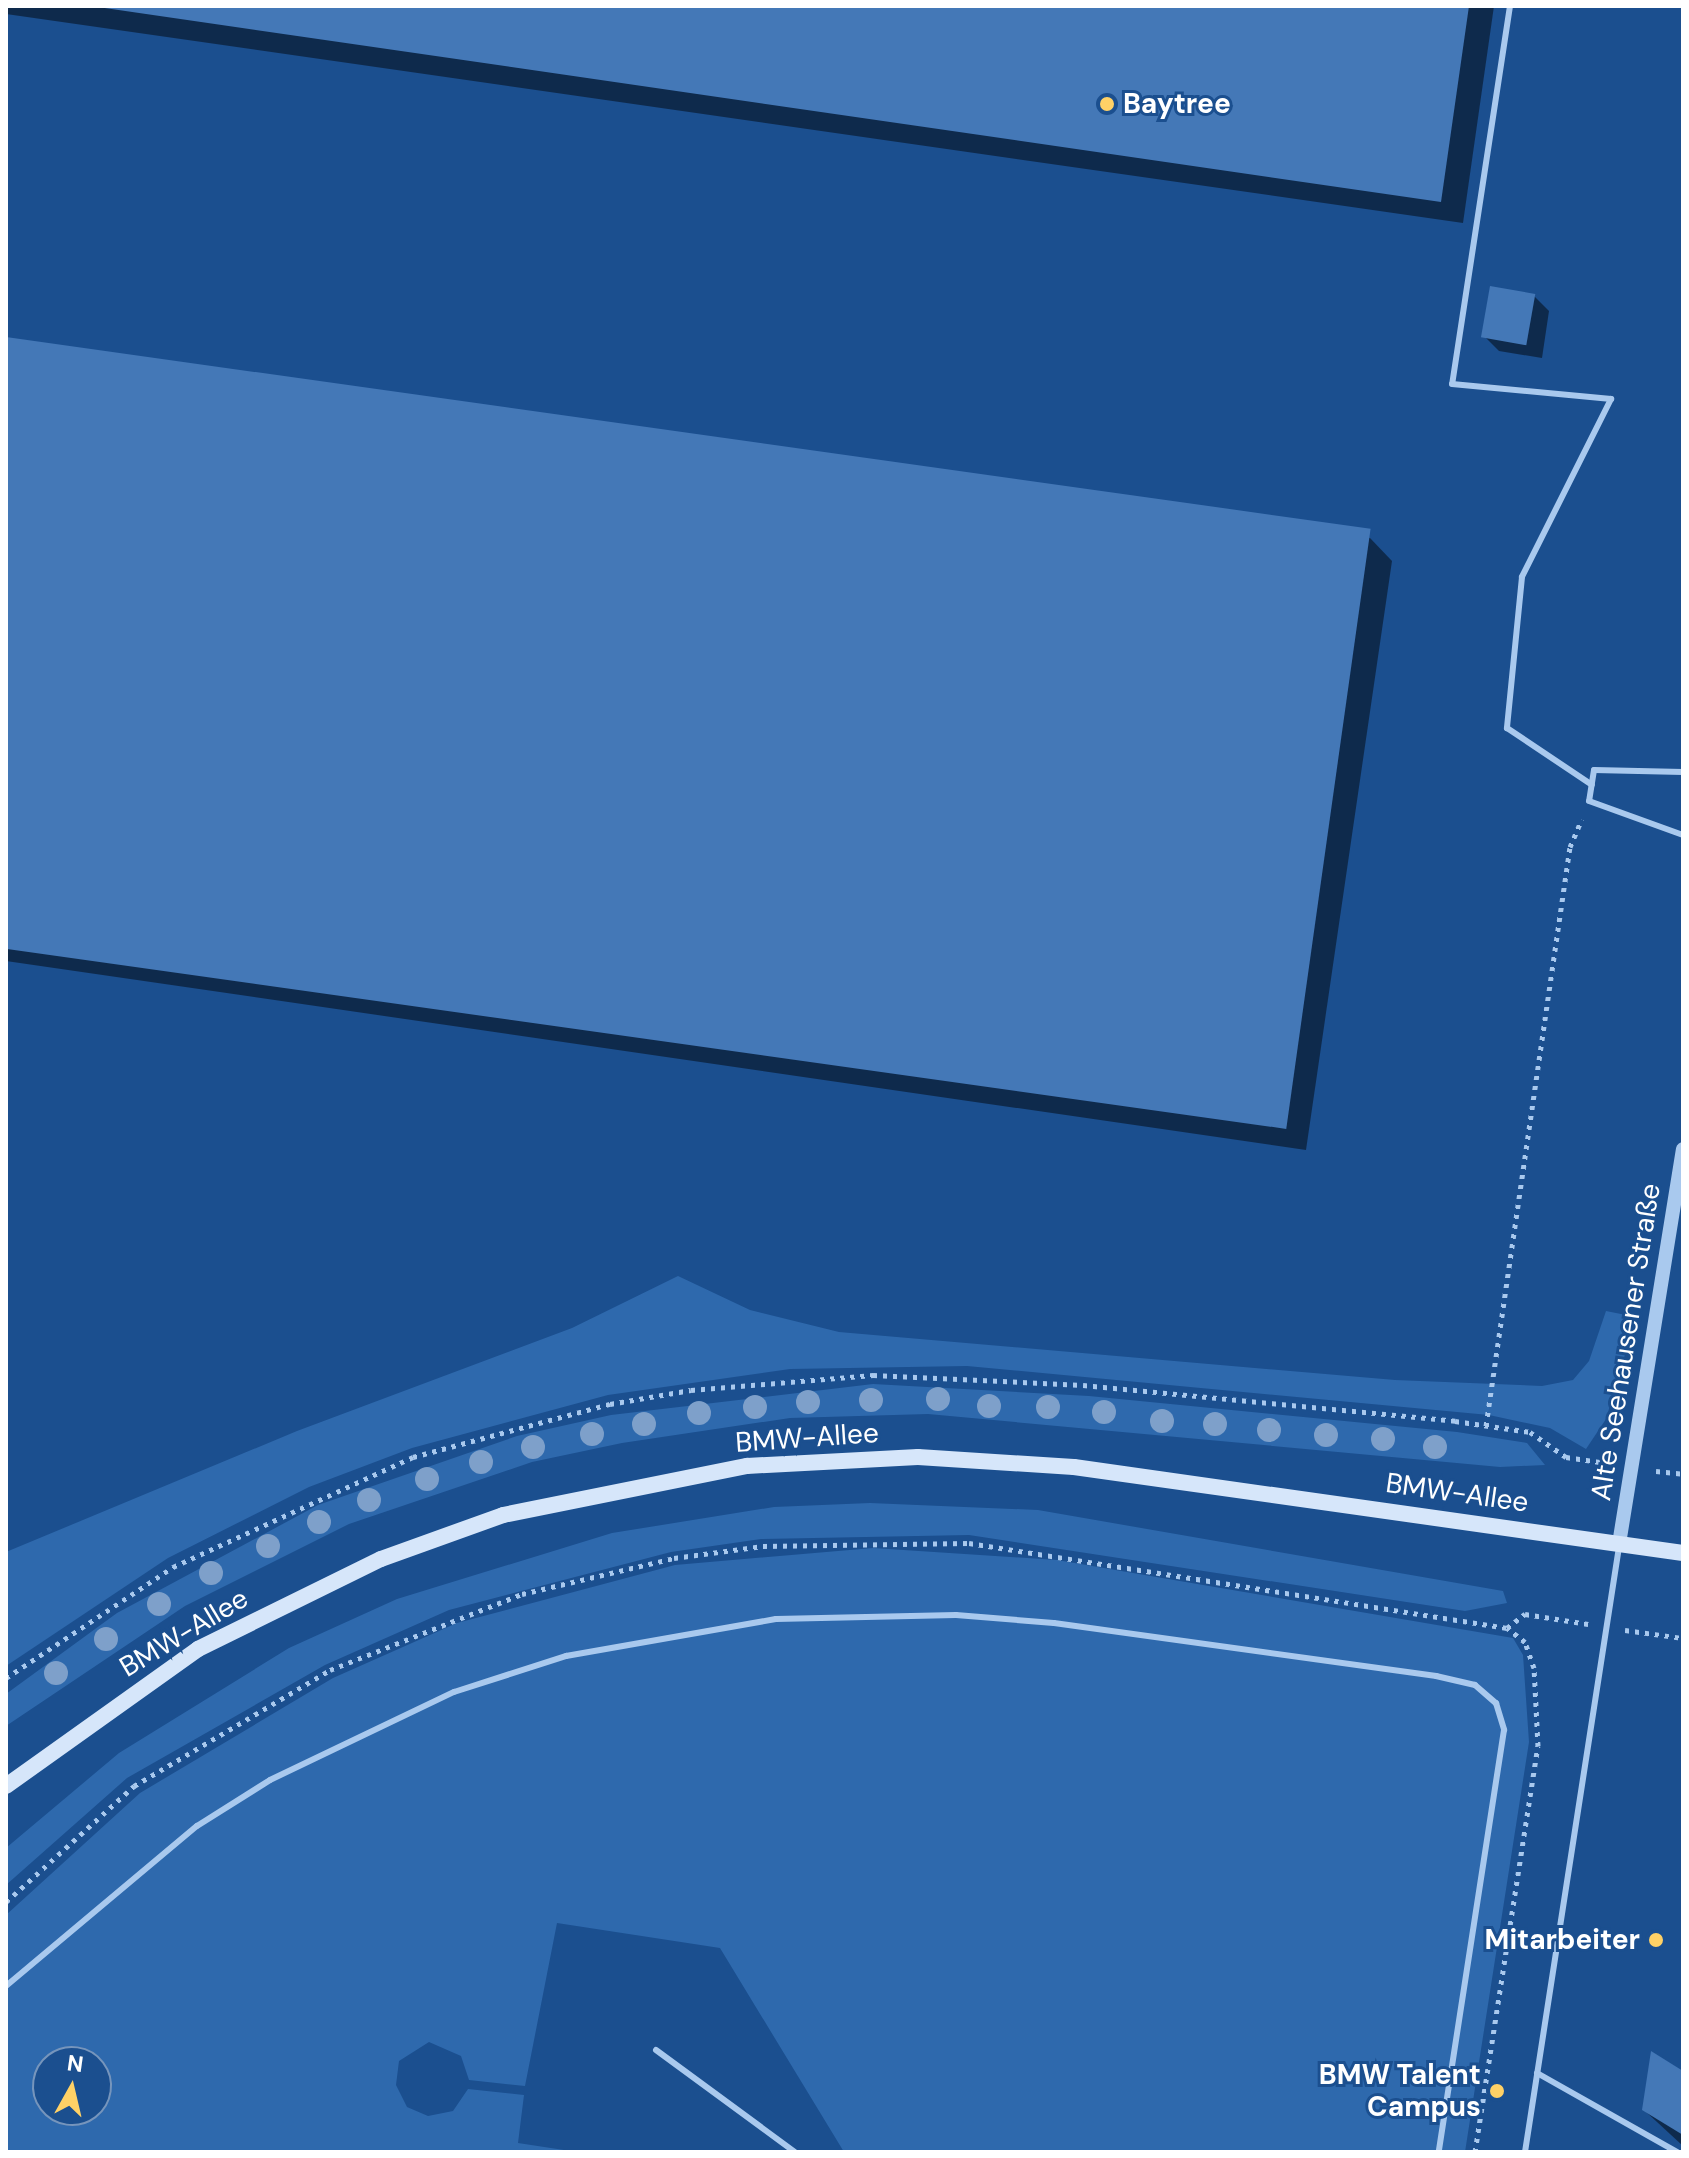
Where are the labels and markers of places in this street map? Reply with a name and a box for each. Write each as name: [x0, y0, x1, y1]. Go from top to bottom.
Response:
place label: Baytree: [1123, 87, 1231, 121]
marker: Baytree: [1098, 95, 1116, 113]
place label: Mitarbeiter: [1485, 1923, 1640, 1957]
marker: Mitarbeiter: [1647, 1931, 1665, 1949]
place label: BMW Talent Campus: [1319, 2058, 1481, 2124]
marker: BMW Talent Campus: [1488, 2082, 1506, 2100]

